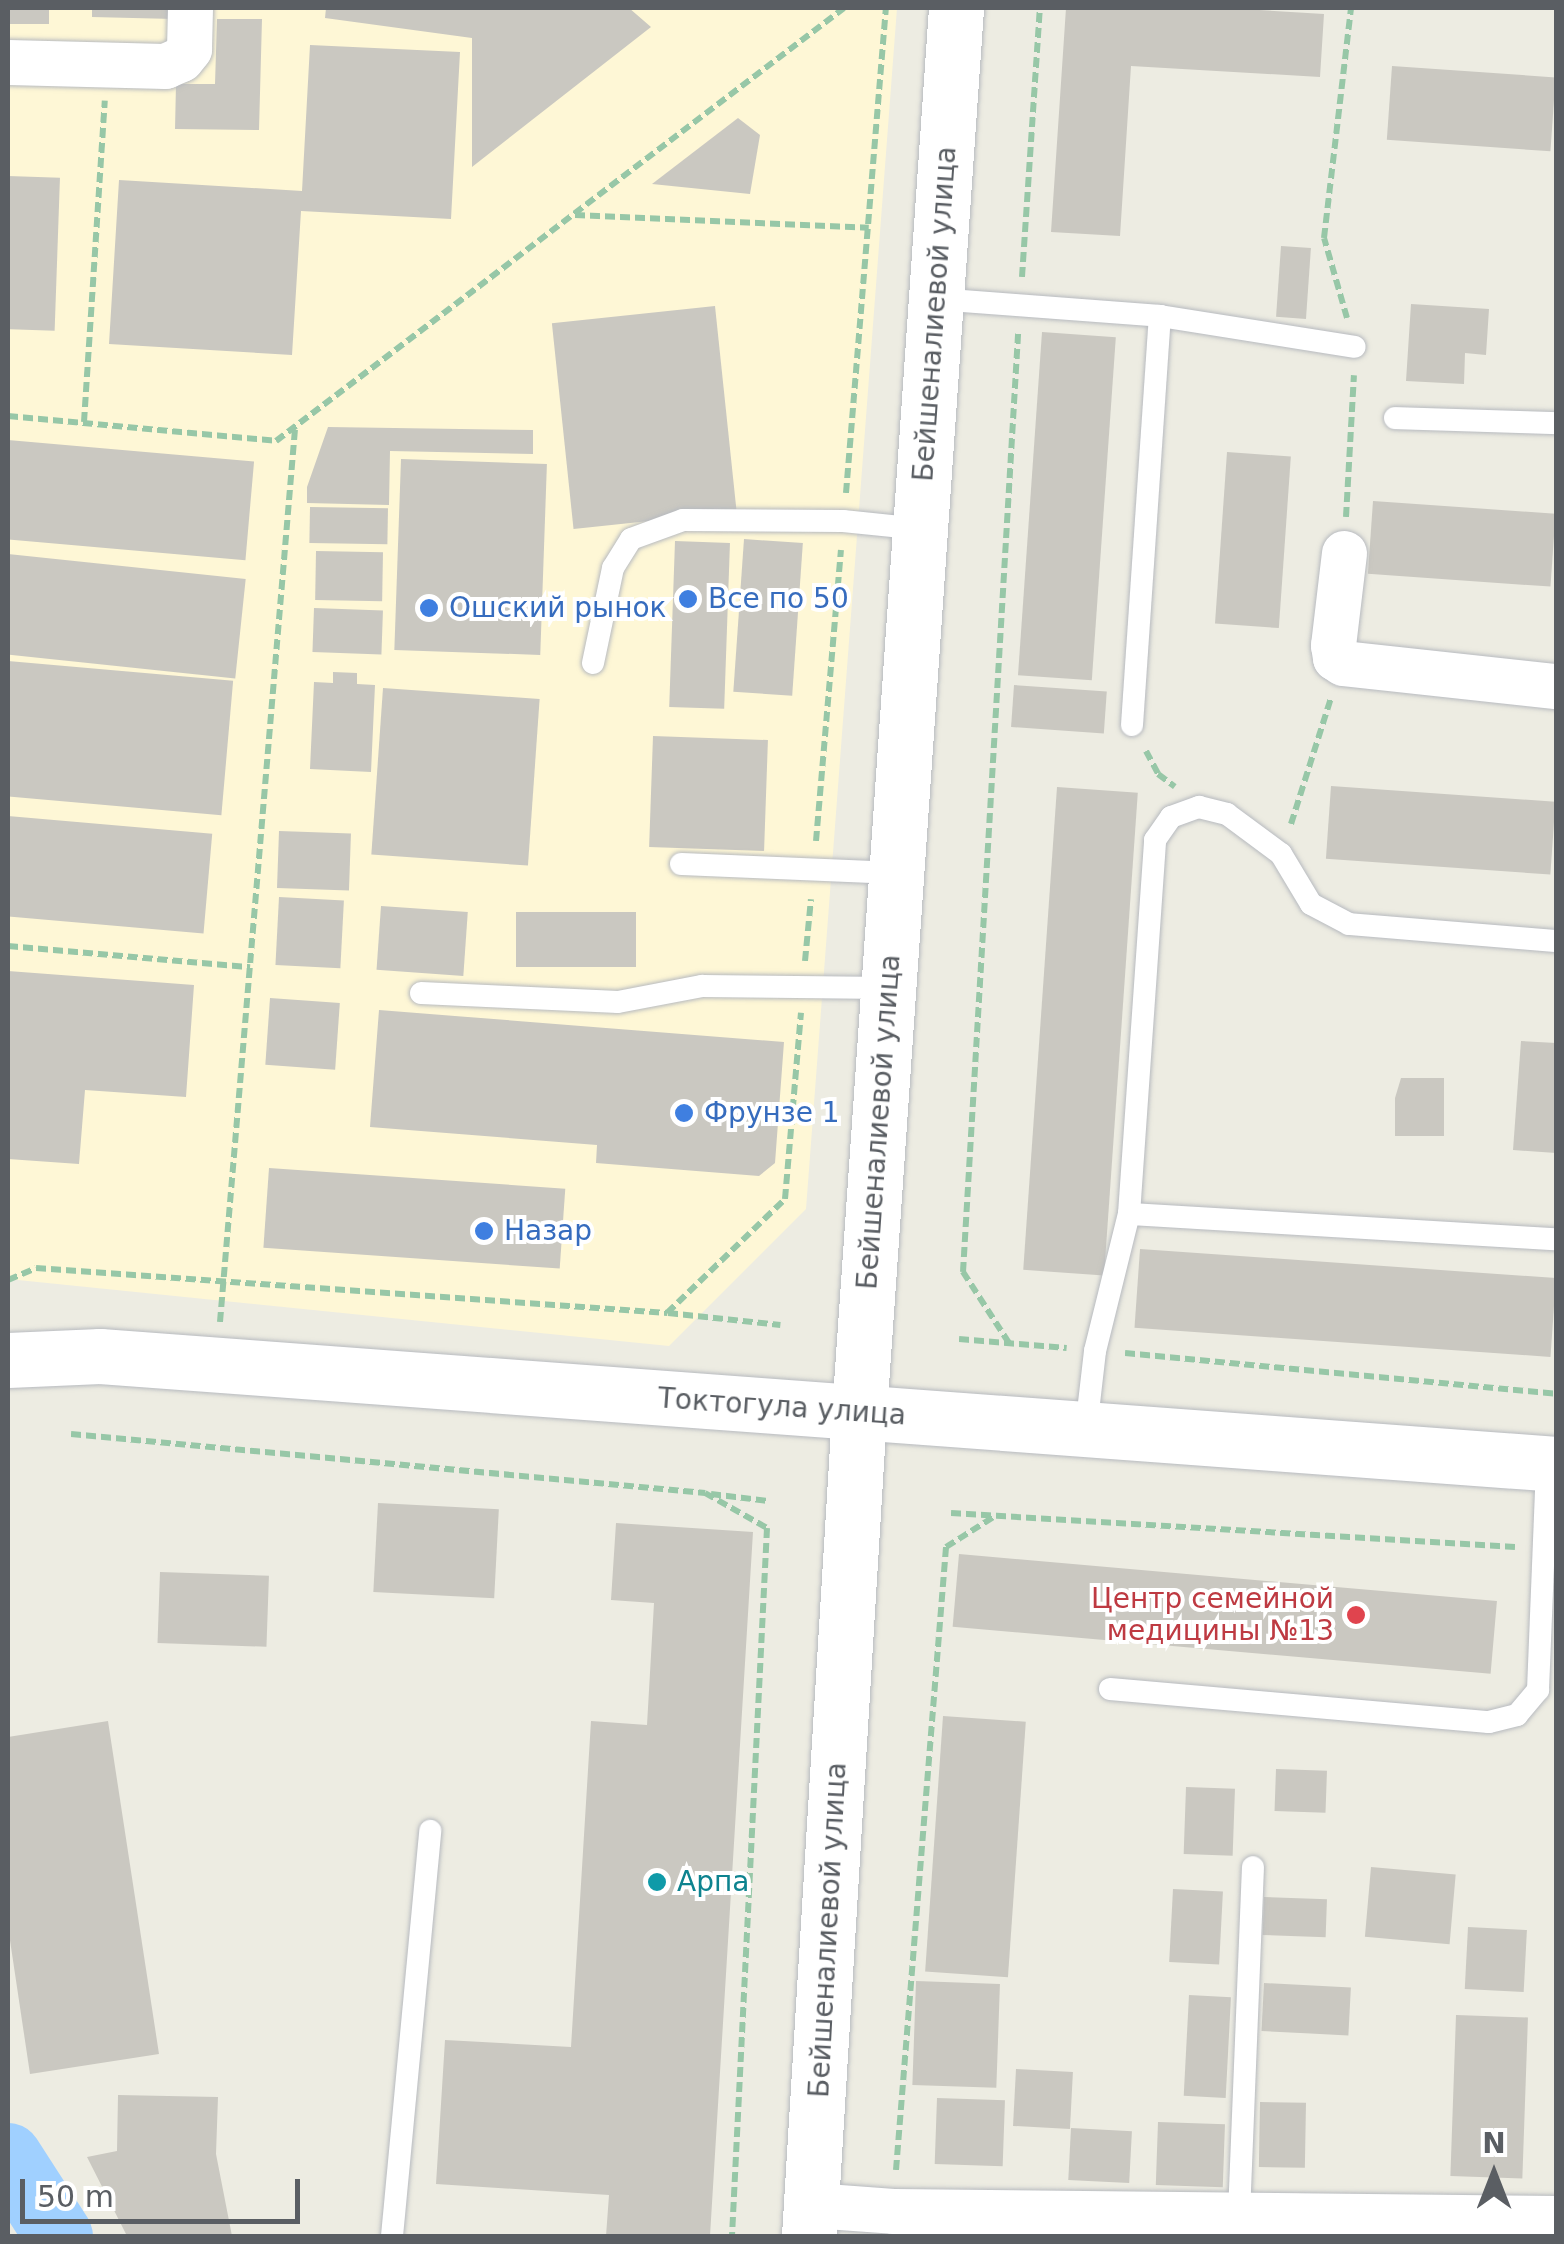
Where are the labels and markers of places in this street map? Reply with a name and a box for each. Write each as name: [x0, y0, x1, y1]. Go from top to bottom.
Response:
place label: Все по 50: [708, 582, 849, 616]
marker: Все по 50: [677, 588, 699, 610]
place label: Ошский рынок: [449, 591, 666, 625]
marker: Ошский рынок: [418, 597, 440, 619]
place label: Фрунзе 1: [704, 1096, 840, 1130]
marker: Фрунзе 1: [673, 1102, 695, 1124]
place label: Назар: [504, 1214, 592, 1248]
marker: Назар: [473, 1220, 495, 1242]
place label: Центр семейной медицины №13: [1091, 1582, 1334, 1648]
marker: Центр семейной медицины №13: [1343, 1602, 1369, 1628]
place label: Арпа: [677, 1865, 749, 1899]
marker: Арпа: [646, 1871, 668, 1893]

